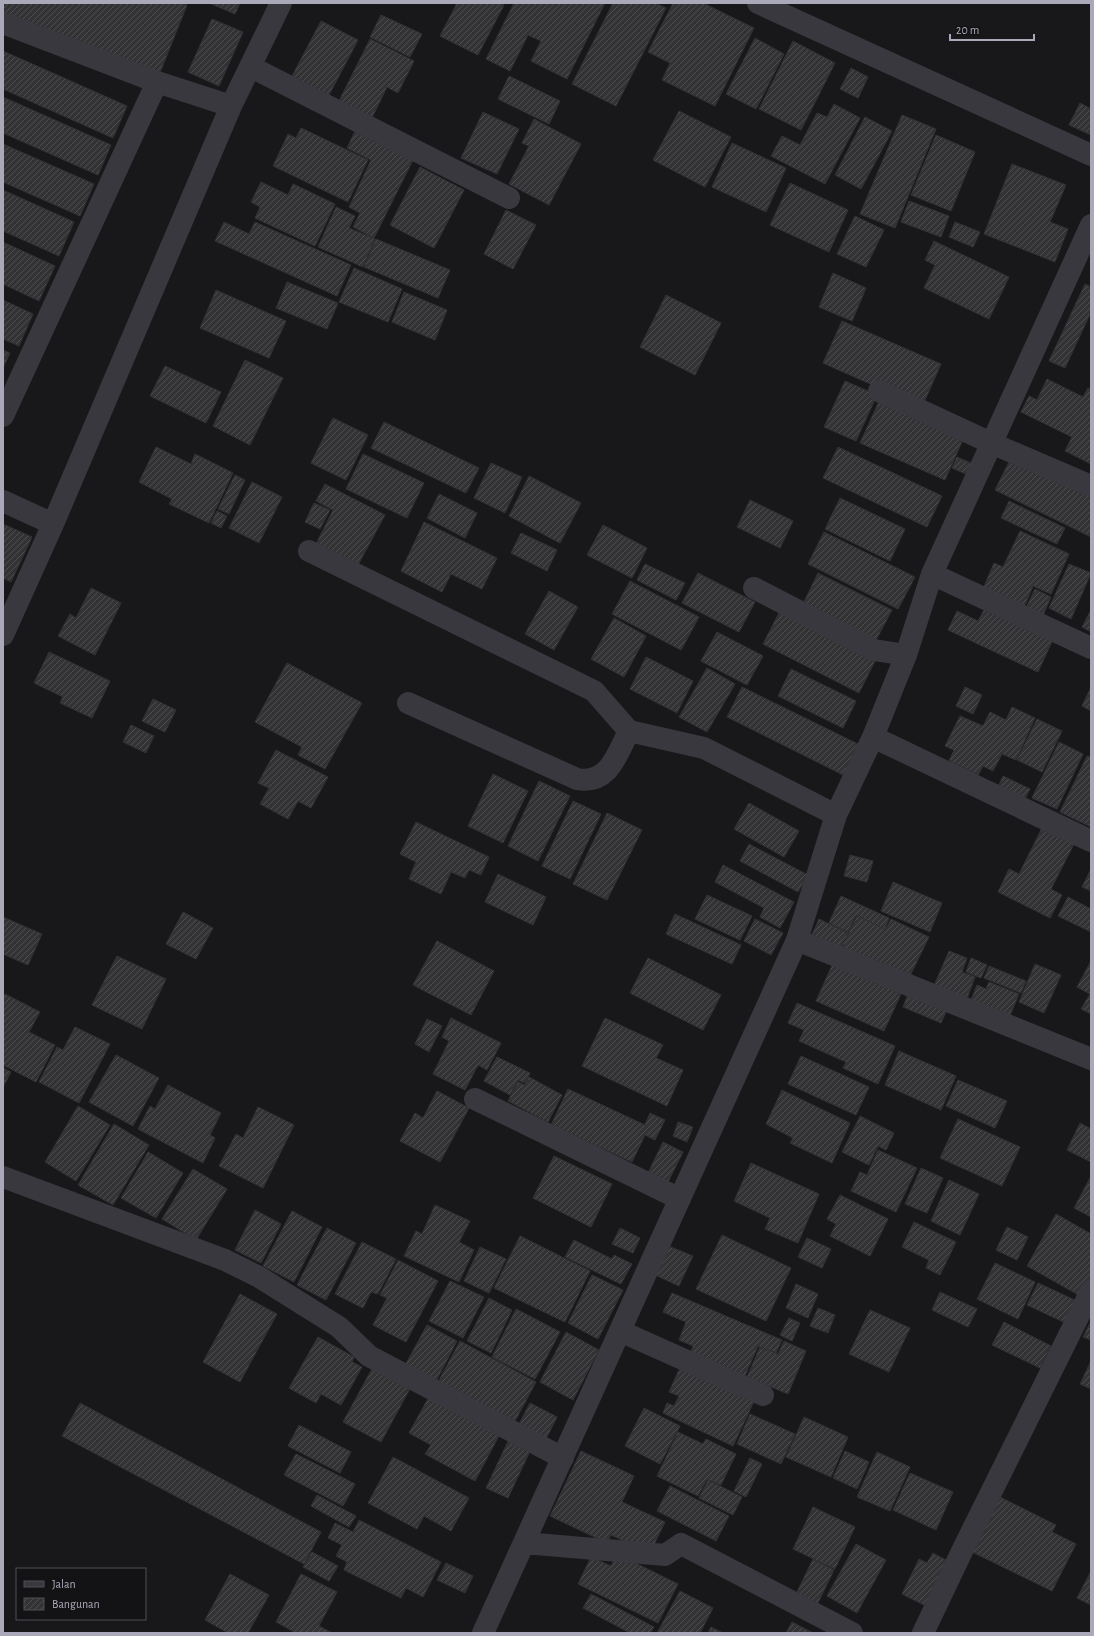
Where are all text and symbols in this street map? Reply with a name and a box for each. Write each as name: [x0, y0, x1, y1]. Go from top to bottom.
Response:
scale bar: [950, 16, 1034, 42]
text: 20 m: [956, 24, 979, 36]
legend: [16, 1568, 146, 1620]
text: Jalan: [52, 1578, 76, 1590]
text: Bangunan: [52, 1598, 100, 1610]

